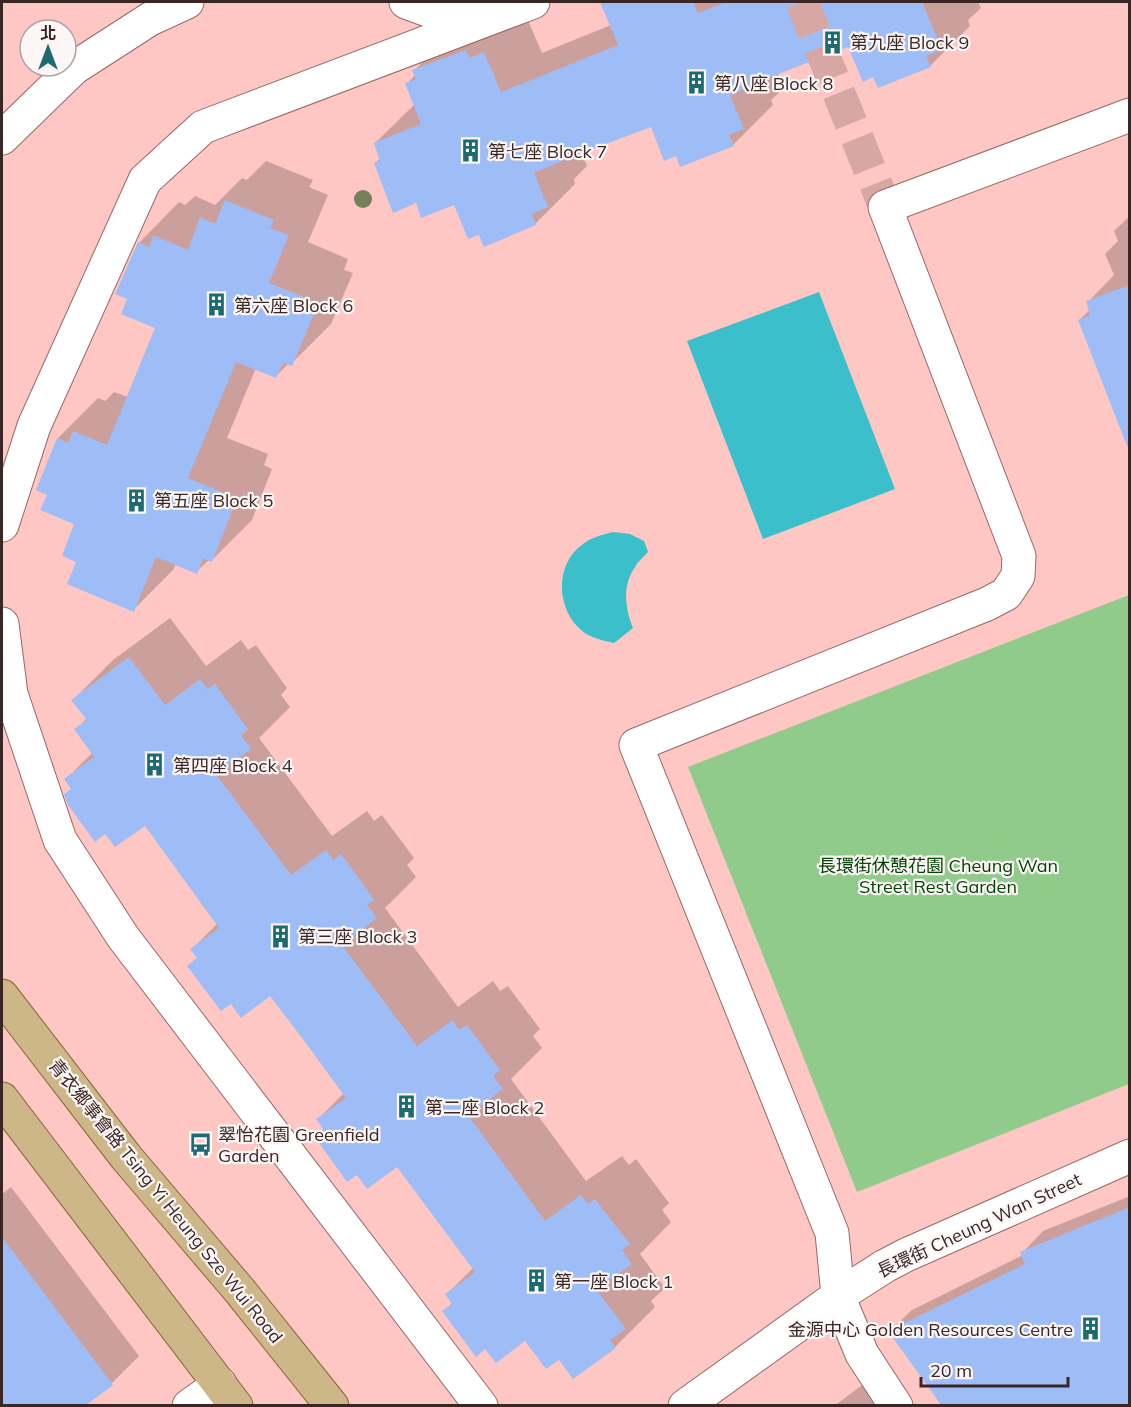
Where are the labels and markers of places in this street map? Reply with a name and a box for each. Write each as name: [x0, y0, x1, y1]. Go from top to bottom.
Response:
building icon: 第九座 Block 9: [819, 29, 845, 55]
place label: 第九座 Block 9: [850, 31, 969, 54]
building icon: 第八座 Block 8: [683, 70, 709, 96]
place label: 第八座 Block 8: [714, 72, 833, 95]
building icon: 第七座 Block 7: [457, 138, 483, 164]
place label: 第七座 Block 7: [488, 140, 607, 163]
building icon: 第六座 Block 6: [203, 292, 229, 318]
place label: 第六座 Block 6: [234, 294, 353, 317]
building icon: 第五座 Block 5: [123, 487, 149, 513]
place label: 第五座 Block 5: [154, 489, 273, 512]
building icon: 第四座 Block 4: [142, 752, 168, 778]
place label: 第四座 Block 4: [173, 754, 292, 777]
building icon: 第三座 Block 3: [267, 923, 293, 949]
place label: 第三座 Block 3: [298, 925, 417, 948]
building icon: 第二座 Block 2: [394, 1094, 420, 1120]
place label: 第二座 Block 2: [425, 1096, 544, 1119]
place label: 翠怡花園 Greenfield Garden: [218, 1123, 380, 1167]
bus stop icon: 翠怡花園 Greenfield Garden: [187, 1131, 213, 1157]
building icon: 第一座 Block 1: [523, 1268, 549, 1294]
place label: 第一座 Block 1: [554, 1270, 673, 1293]
building icon: 金源中心 Golden Resources Centre: [1078, 1316, 1104, 1342]
place label: 金源中心 Golden Resources Centre: [788, 1318, 1073, 1341]

